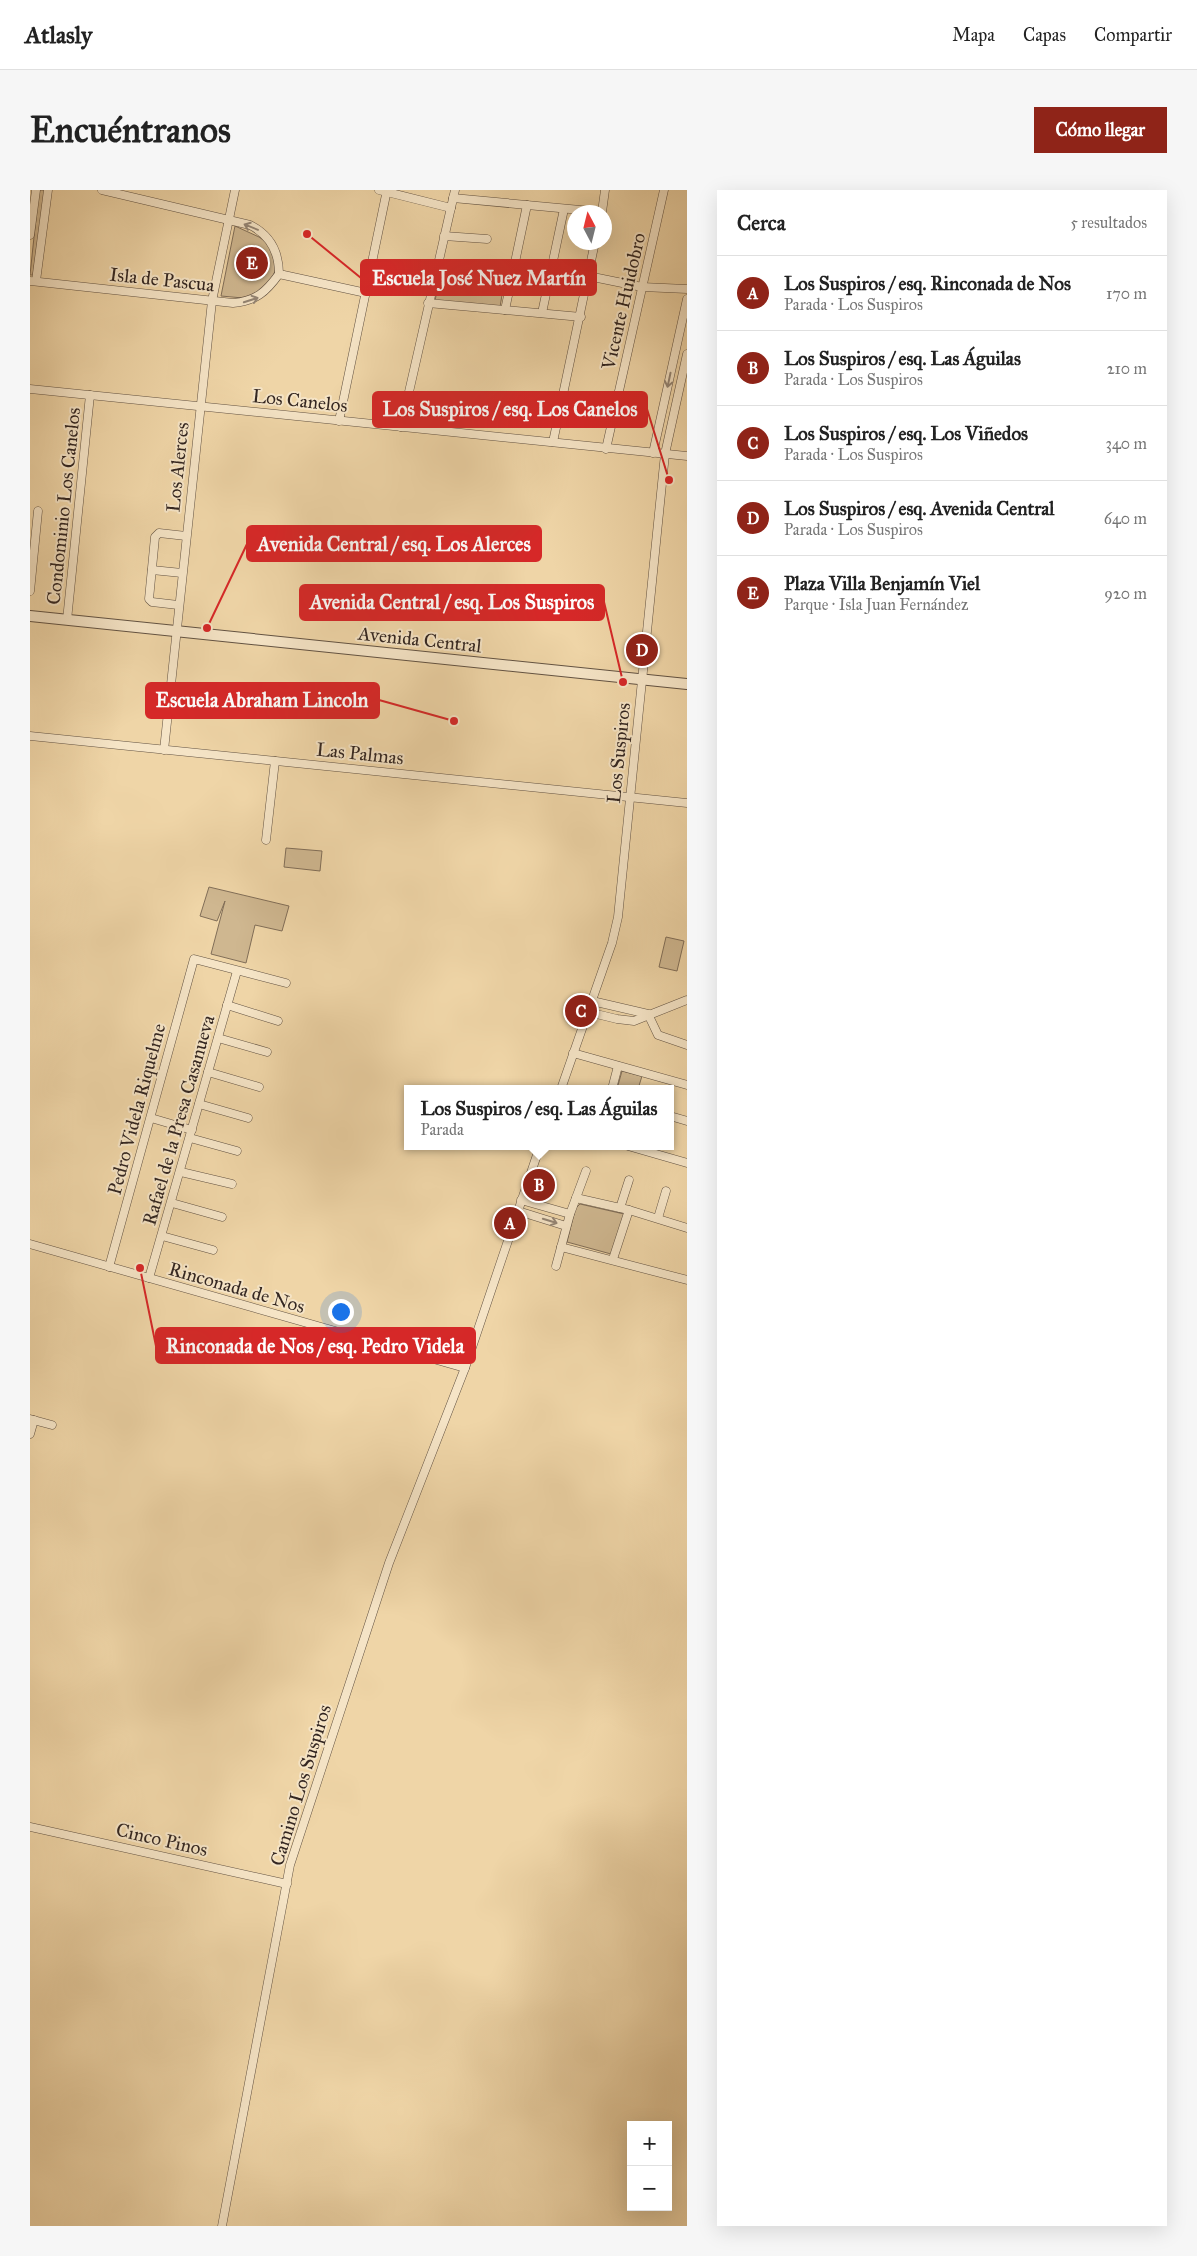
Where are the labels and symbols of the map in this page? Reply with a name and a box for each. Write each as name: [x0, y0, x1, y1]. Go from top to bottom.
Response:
north arrow: [567, 205, 612, 250]
one-way arrow: [244, 221, 259, 231]
street label: Vicente Huidobro: [596, 230, 650, 373]
pin: E: [236, 244, 268, 282]
callout: Escuela José Nuez Martín: [361, 260, 596, 295]
street label: Isla de Pascua: [108, 263, 216, 297]
text: Escuela José Nuez Martín: [372, 266, 586, 292]
one-way arrow: [242, 294, 258, 304]
one-way arrow: [664, 372, 673, 388]
street label: Los Canelos: [251, 384, 349, 417]
callout: Los Suspiros / esq. Los Canelos: [373, 392, 647, 427]
text: Los Suspiros / esq. Los Canelos: [383, 397, 638, 422]
street label: Condominio Los Canelos: [42, 406, 85, 606]
street label: Los Alerces: [161, 421, 194, 513]
callout: Avenida Central / esq. Los Alerces: [247, 526, 541, 561]
text: Avenida Central / esq. Los Alerces: [255, 532, 531, 557]
callout: Avenida Central / esq. Los Suspiros: [300, 585, 604, 620]
text: Avenida Central / esq. Los Suspiros: [308, 590, 595, 615]
street label: Avenida Central: [356, 621, 484, 658]
pin: D: [626, 631, 658, 669]
callout: Escuela Abraham Lincoln: [146, 683, 379, 718]
text: Escuela Abraham Lincoln: [156, 688, 369, 712]
street label: Los Suspiros: [602, 701, 635, 805]
street label: Las Palmas: [315, 737, 405, 770]
pin: C: [565, 992, 597, 1030]
street label: Rafael de la Presa Casanueva: [137, 1011, 220, 1228]
street label: Pedro Videla Riquelme: [103, 1021, 171, 1198]
pin: B: [523, 1166, 555, 1204]
pin: A: [494, 1204, 526, 1242]
one-way arrow: [542, 1216, 558, 1226]
street label: Rinconada de Nos: [166, 1257, 308, 1318]
your location: [328, 1299, 354, 1325]
callout: Rinconada de Nos / esq. Pedro Videla: [156, 1328, 475, 1363]
text: Rinconada de Nos / esq. Pedro Videla: [166, 1334, 465, 1359]
street label: Camino Los Suspiros: [265, 1702, 336, 1869]
street label: Cinco Pinos: [114, 1818, 210, 1861]

